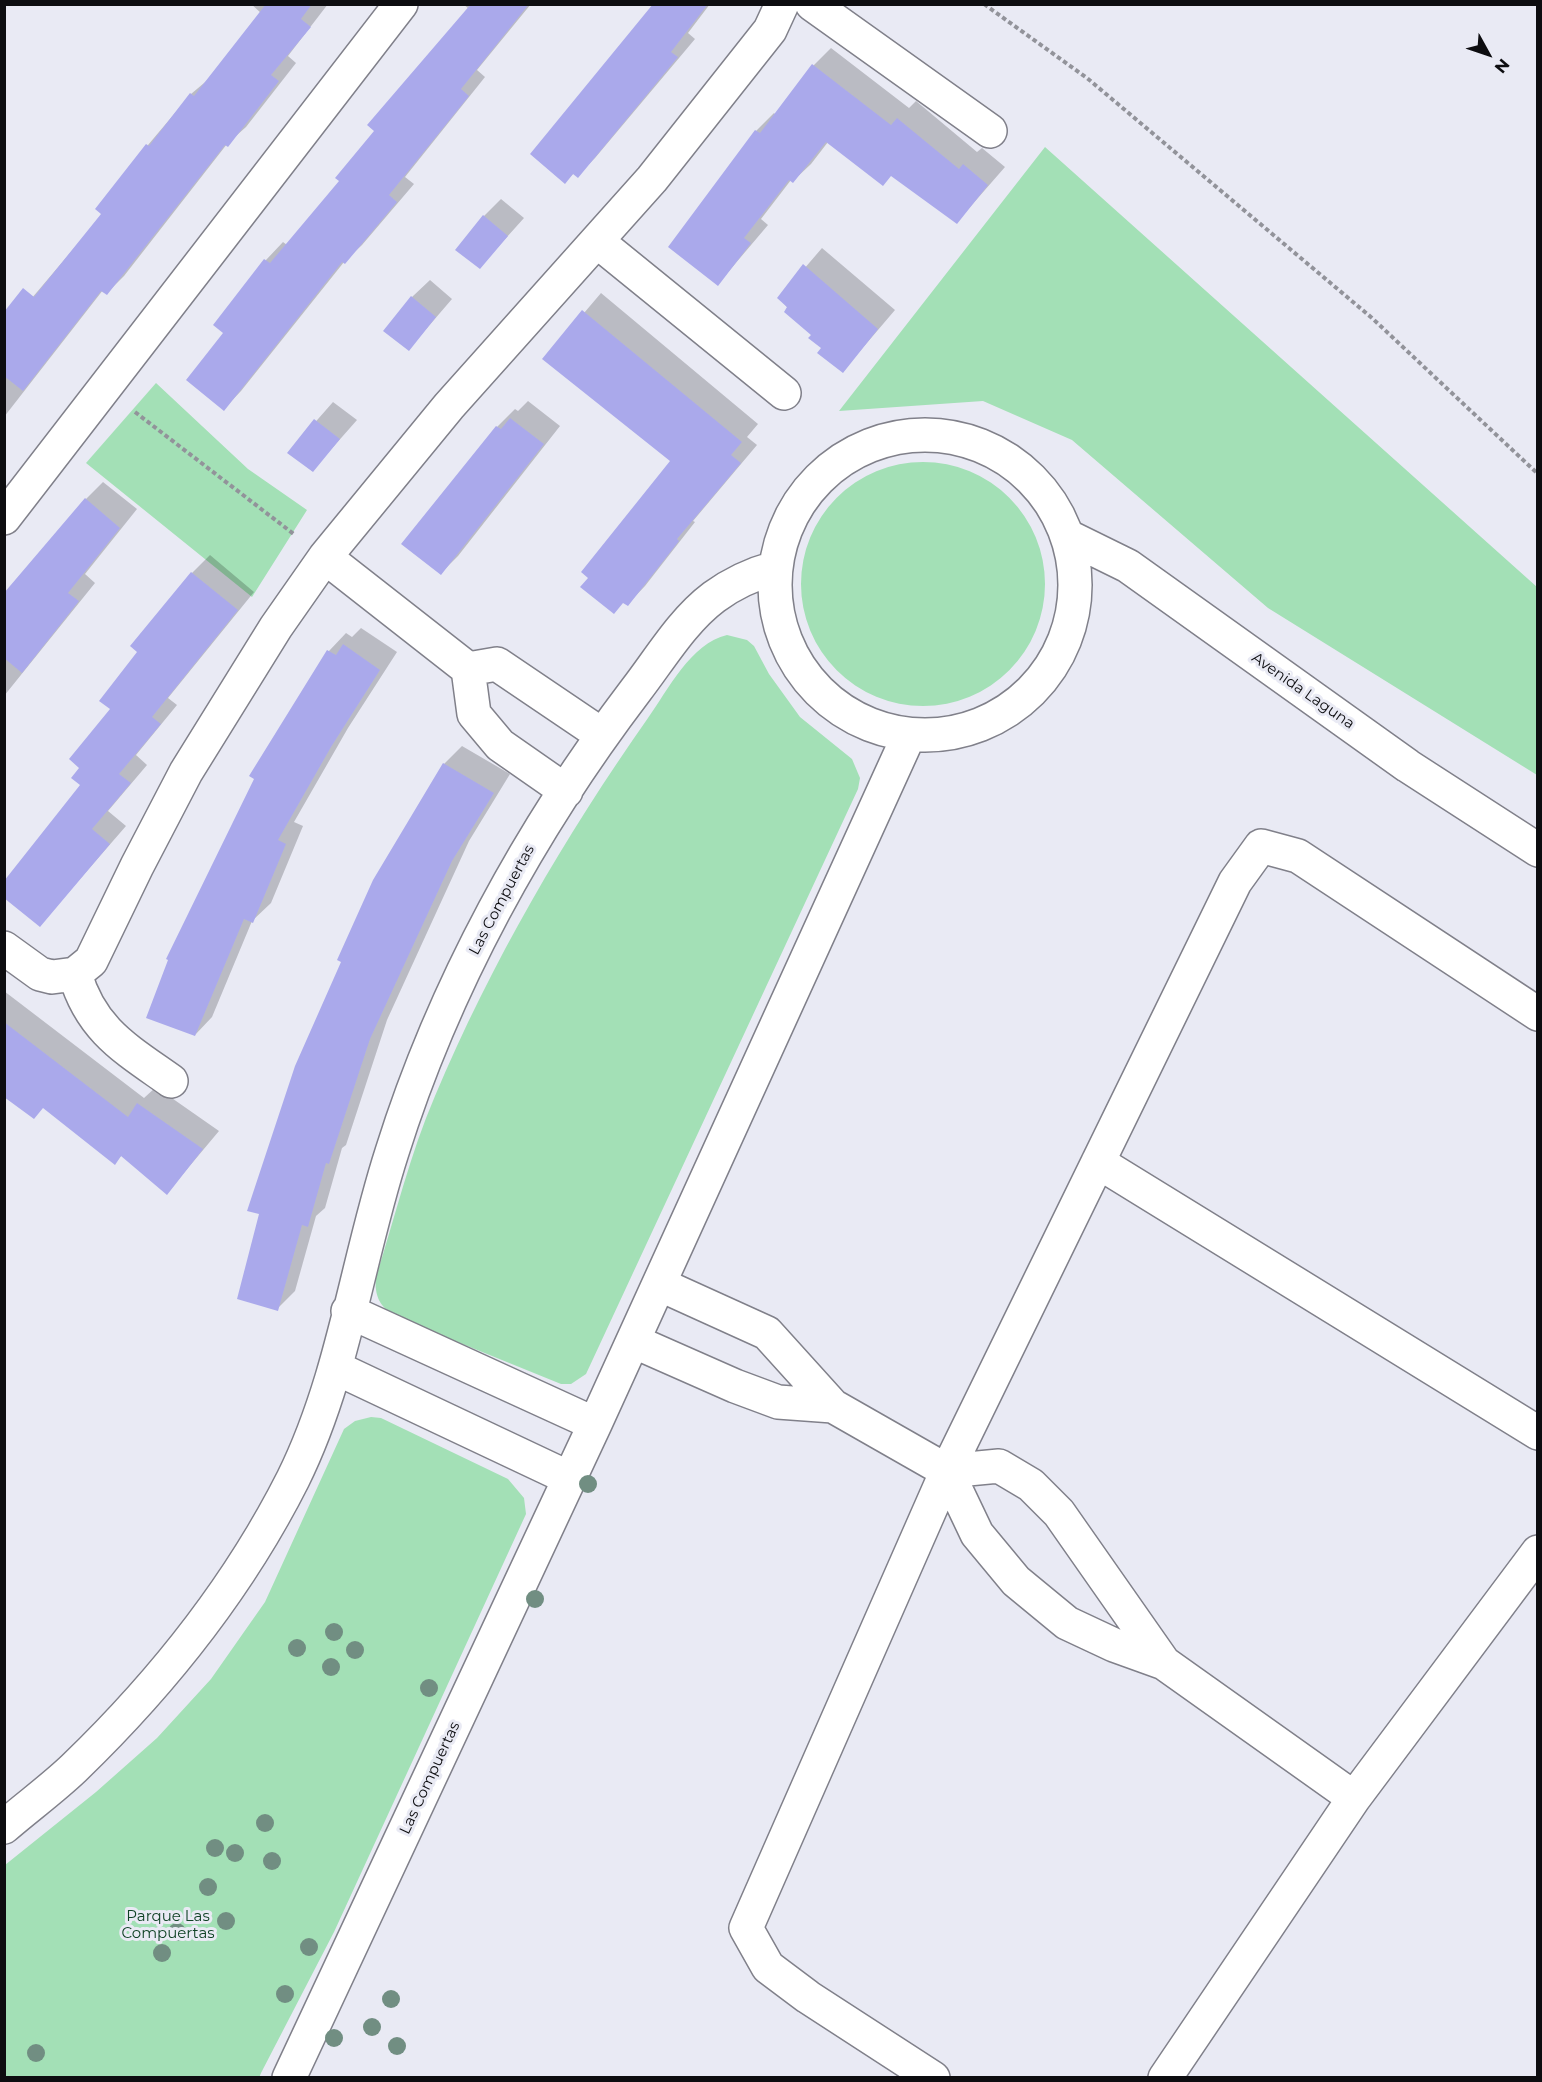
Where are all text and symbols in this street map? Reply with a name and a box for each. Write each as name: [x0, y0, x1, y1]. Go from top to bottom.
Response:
north arrow: [1458, 24, 1518, 84]
text: N: [1491, 55, 1514, 77]
street label: Avenida Laguna: [1248, 649, 1358, 733]
street label: Las Compuertas: [465, 842, 539, 958]
street label: Las Compuertas: [396, 1719, 464, 1837]
park label: Parque Las Compuertas: [121, 1908, 215, 1943]

